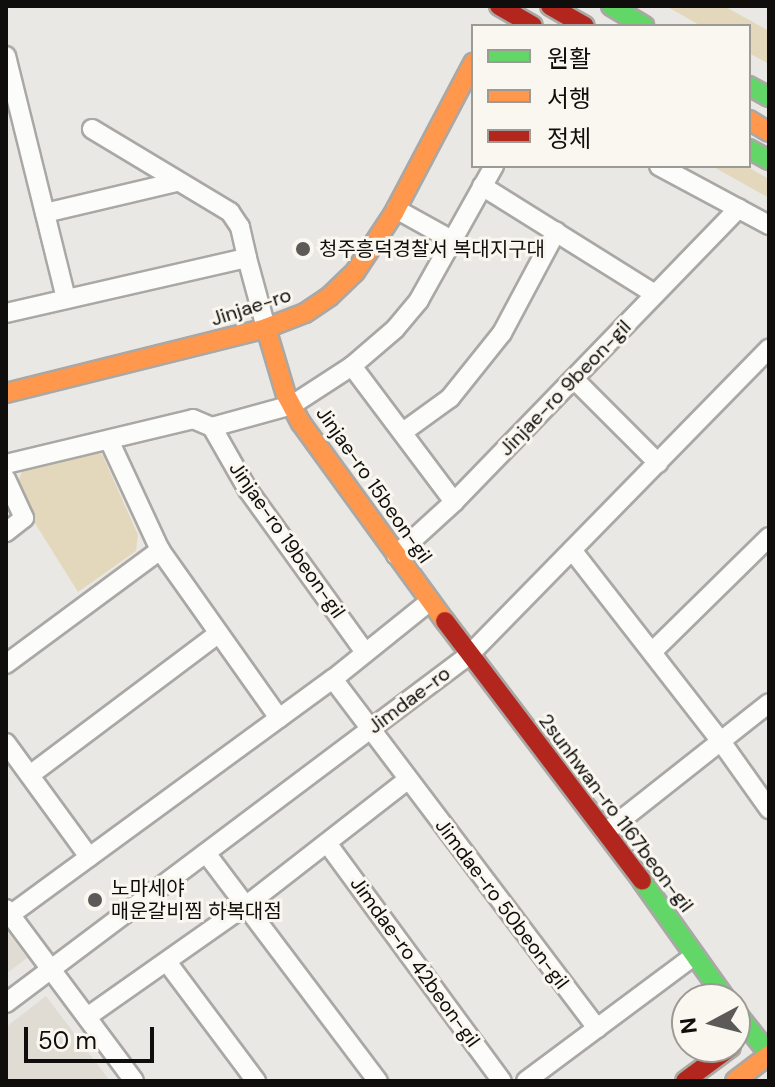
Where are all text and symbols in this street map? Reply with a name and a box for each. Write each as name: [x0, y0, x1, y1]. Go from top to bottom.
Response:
legend: [471, 24, 751, 168]
text: 원활: [547, 43, 591, 74]
text: 서행: [547, 83, 591, 114]
text: 정체: [547, 123, 591, 154]
place label: 청주흥덕경찰서 복대지구대: [319, 237, 545, 261]
marker: 청주흥덕경찰서 복대지구대: [294, 240, 312, 258]
street label: Jinjae-ro: [208, 283, 294, 331]
street label: Jinjae-ro 9beon-gil: [494, 315, 636, 461]
street label: Jinjae-ro 15beon-gil: [311, 402, 437, 568]
street label: Jinjae-ro 19beon-gil: [224, 457, 350, 623]
street label: Jimdae-ro: [363, 661, 455, 739]
street label: 2sunhwan-ro 1167beon-gil: [534, 709, 698, 917]
street label: Jimdae-ro 50beon-gil: [430, 814, 574, 994]
street label: Jimdae-ro 42beon-gil: [345, 872, 485, 1052]
place label: 노마세야 매운갈비찜 하복대점: [111, 876, 282, 923]
marker: 노마세야 매운갈비찜 하복대점: [86, 891, 104, 909]
north arrow: [671, 983, 751, 1063]
scale bar: [28, 1011, 158, 1061]
text: N: [673, 1016, 704, 1035]
text: 50 m: [38, 1025, 97, 1056]

